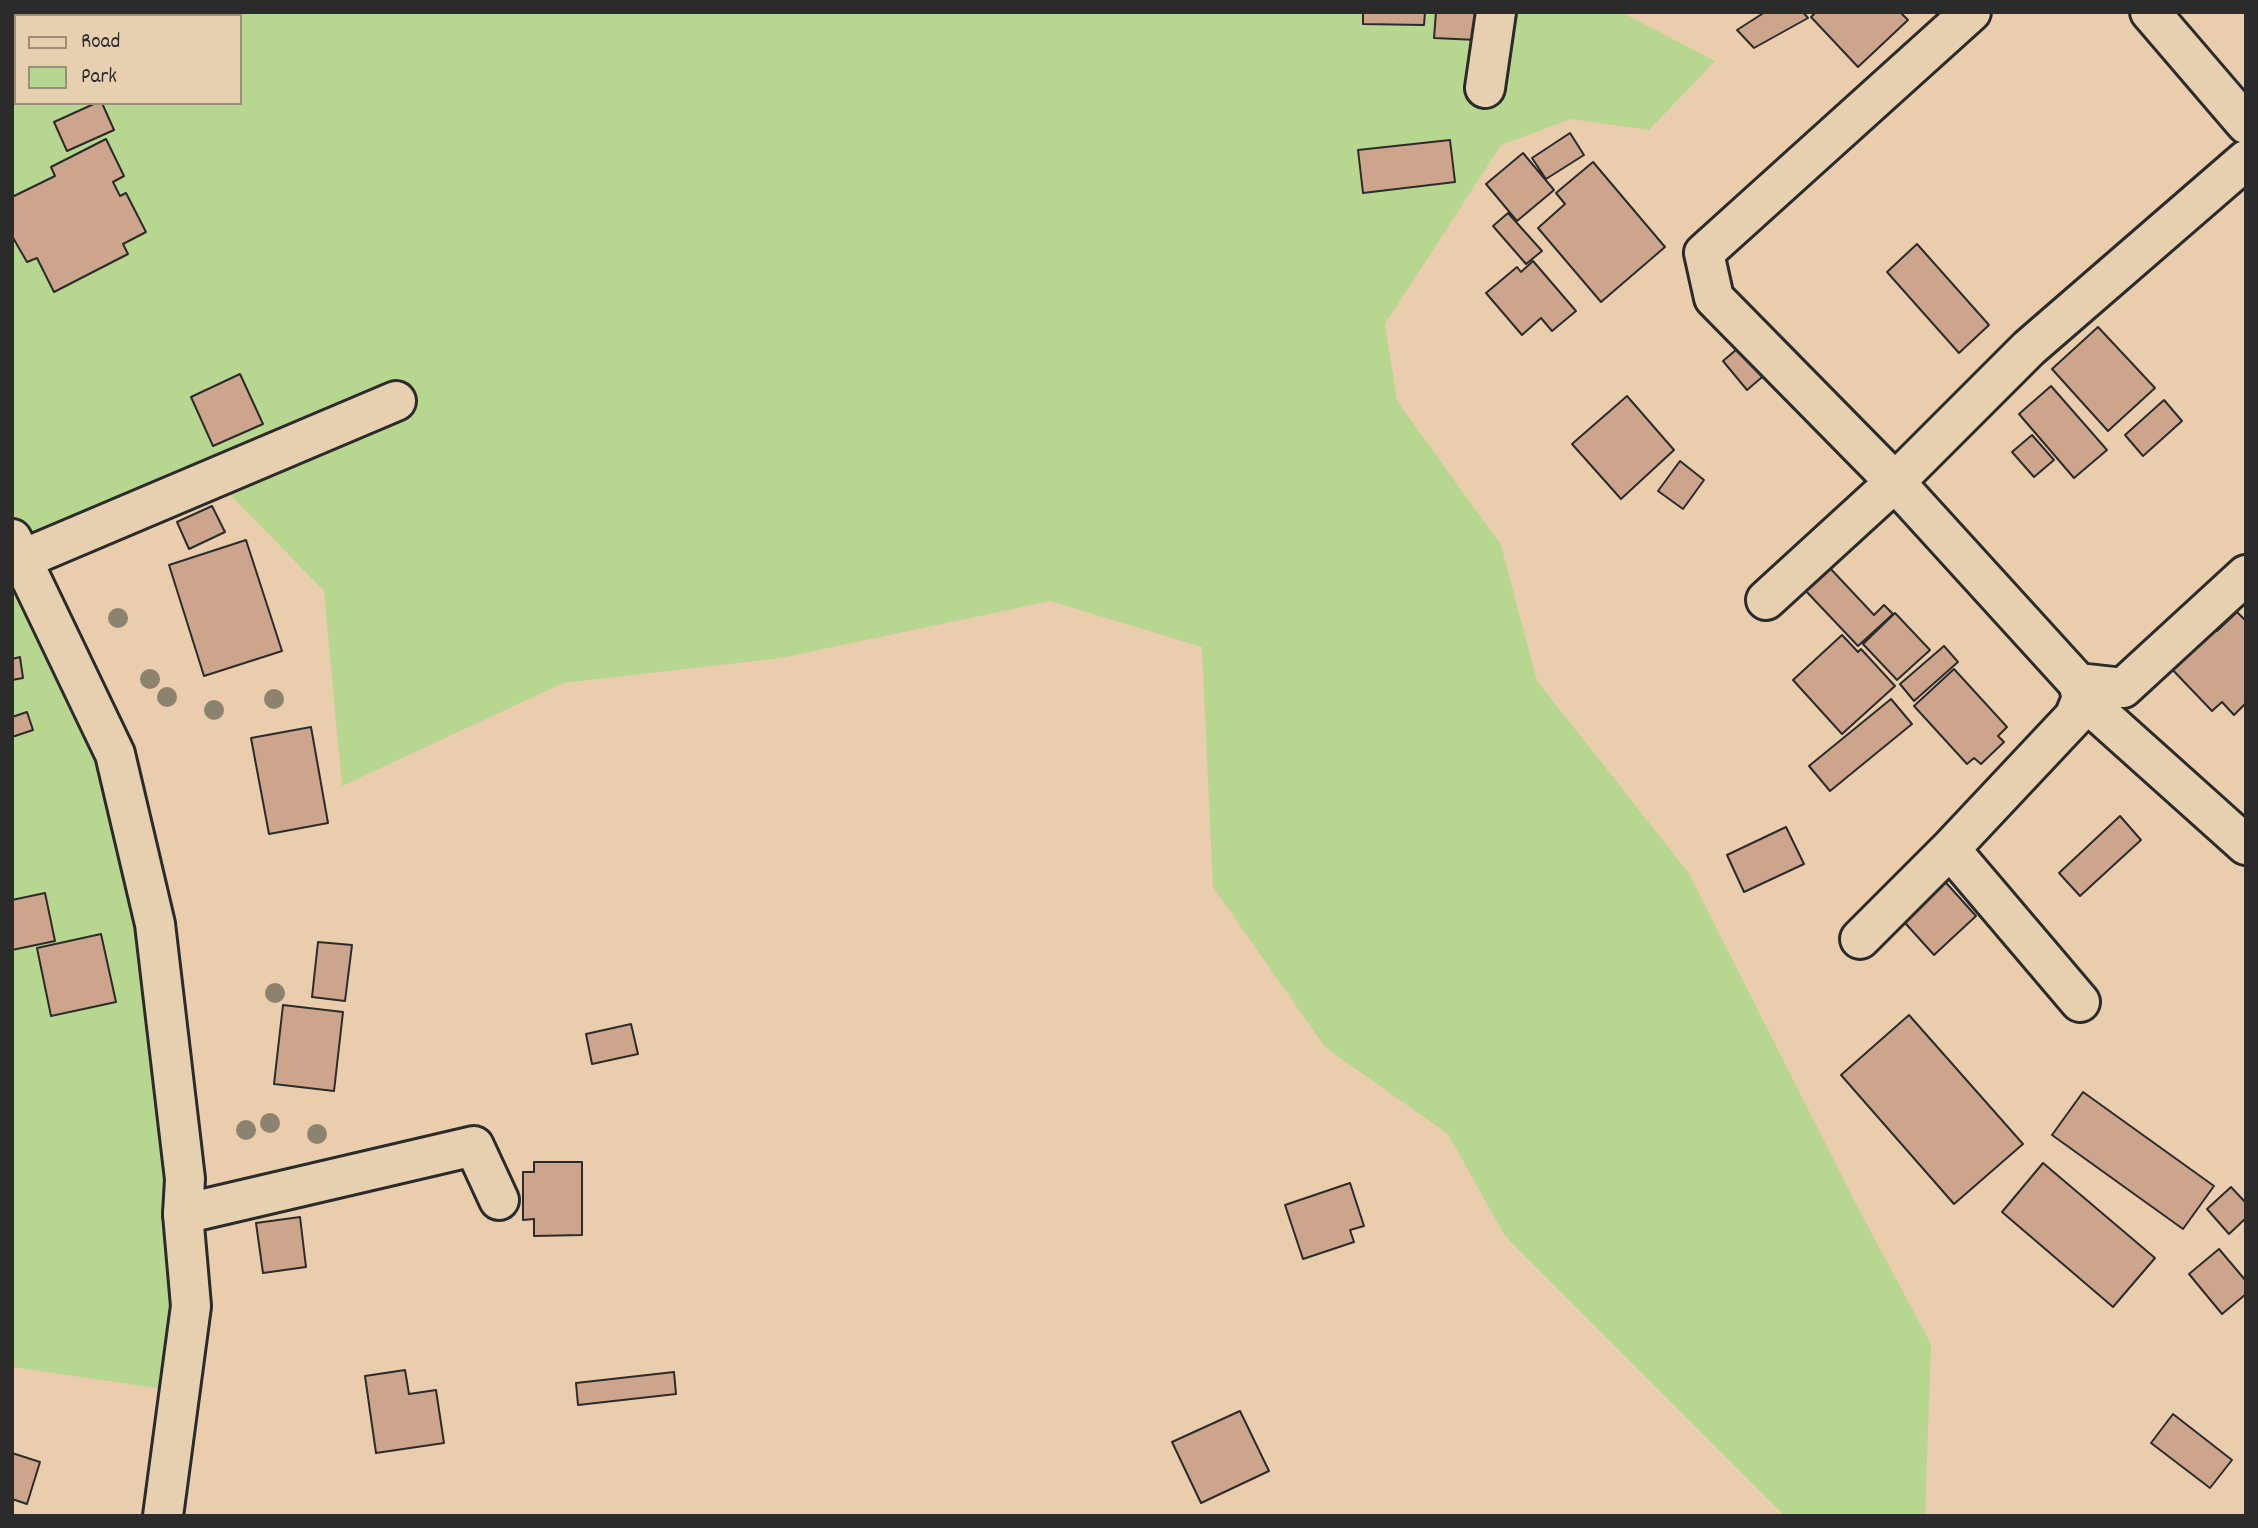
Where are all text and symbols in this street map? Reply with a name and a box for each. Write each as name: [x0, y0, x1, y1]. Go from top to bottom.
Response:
legend: [14, 14, 242, 105]
text: Road: [81, 28, 120, 58]
text: Park: [81, 63, 117, 93]

